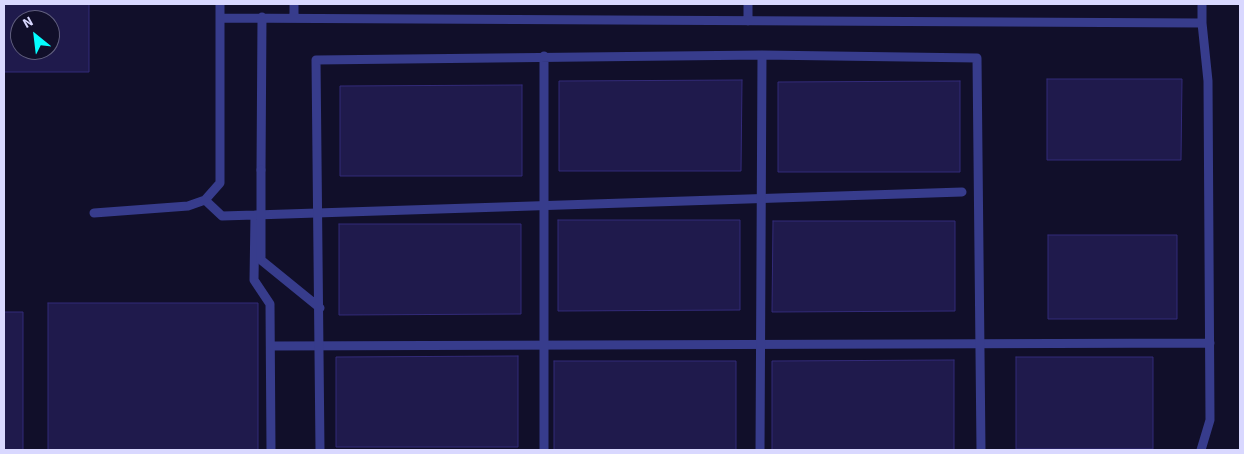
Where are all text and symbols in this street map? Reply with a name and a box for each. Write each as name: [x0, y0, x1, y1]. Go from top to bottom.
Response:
north arrow: [10, 10, 60, 60]
text: N: [19, 12, 37, 34]

